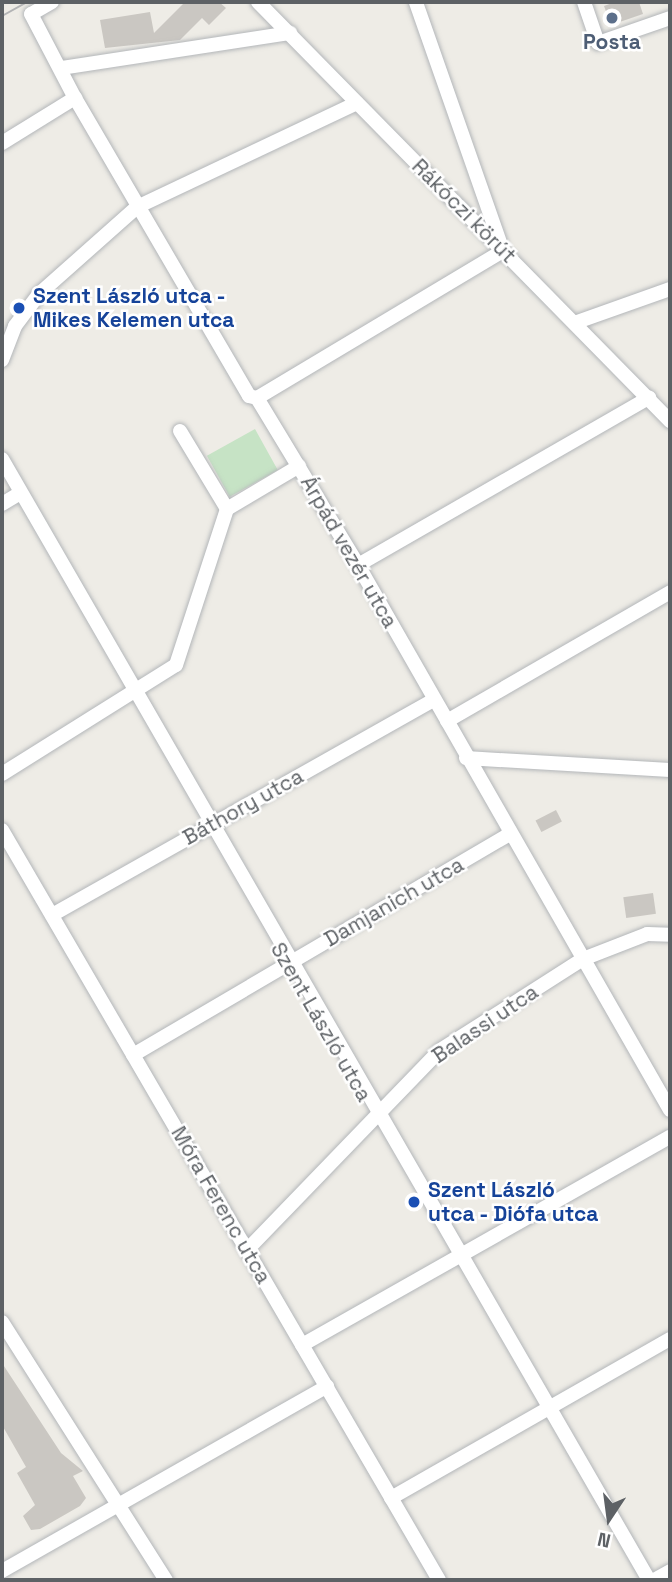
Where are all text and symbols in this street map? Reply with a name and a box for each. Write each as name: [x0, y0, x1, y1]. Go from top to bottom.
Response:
marker: Posta: [604, 10, 620, 26]
place label: Posta: [583, 29, 641, 55]
street label: Rákóczi körút: [407, 154, 521, 268]
place label: Szent László utca - Mikes Kelemen utca: [33, 283, 234, 333]
marker: Szent László utca - Mikes Kelemen utca: [11, 300, 27, 316]
street label: Árpád vezér utca: [295, 471, 403, 633]
street label: Báthory utca: [178, 764, 308, 850]
street label: Damjanich utca: [320, 852, 468, 952]
street label: Szent László utca: [265, 938, 377, 1106]
street label: Balassi utca: [427, 979, 543, 1069]
street label: Móra Ferenc utca: [166, 1122, 276, 1288]
place label: Szent László utca - Diófa utca: [428, 1177, 599, 1227]
marker: Szent László utca - Diófa utca: [406, 1194, 422, 1210]
north arrow: [574, 1484, 644, 1554]
text: N: [595, 1526, 613, 1554]

